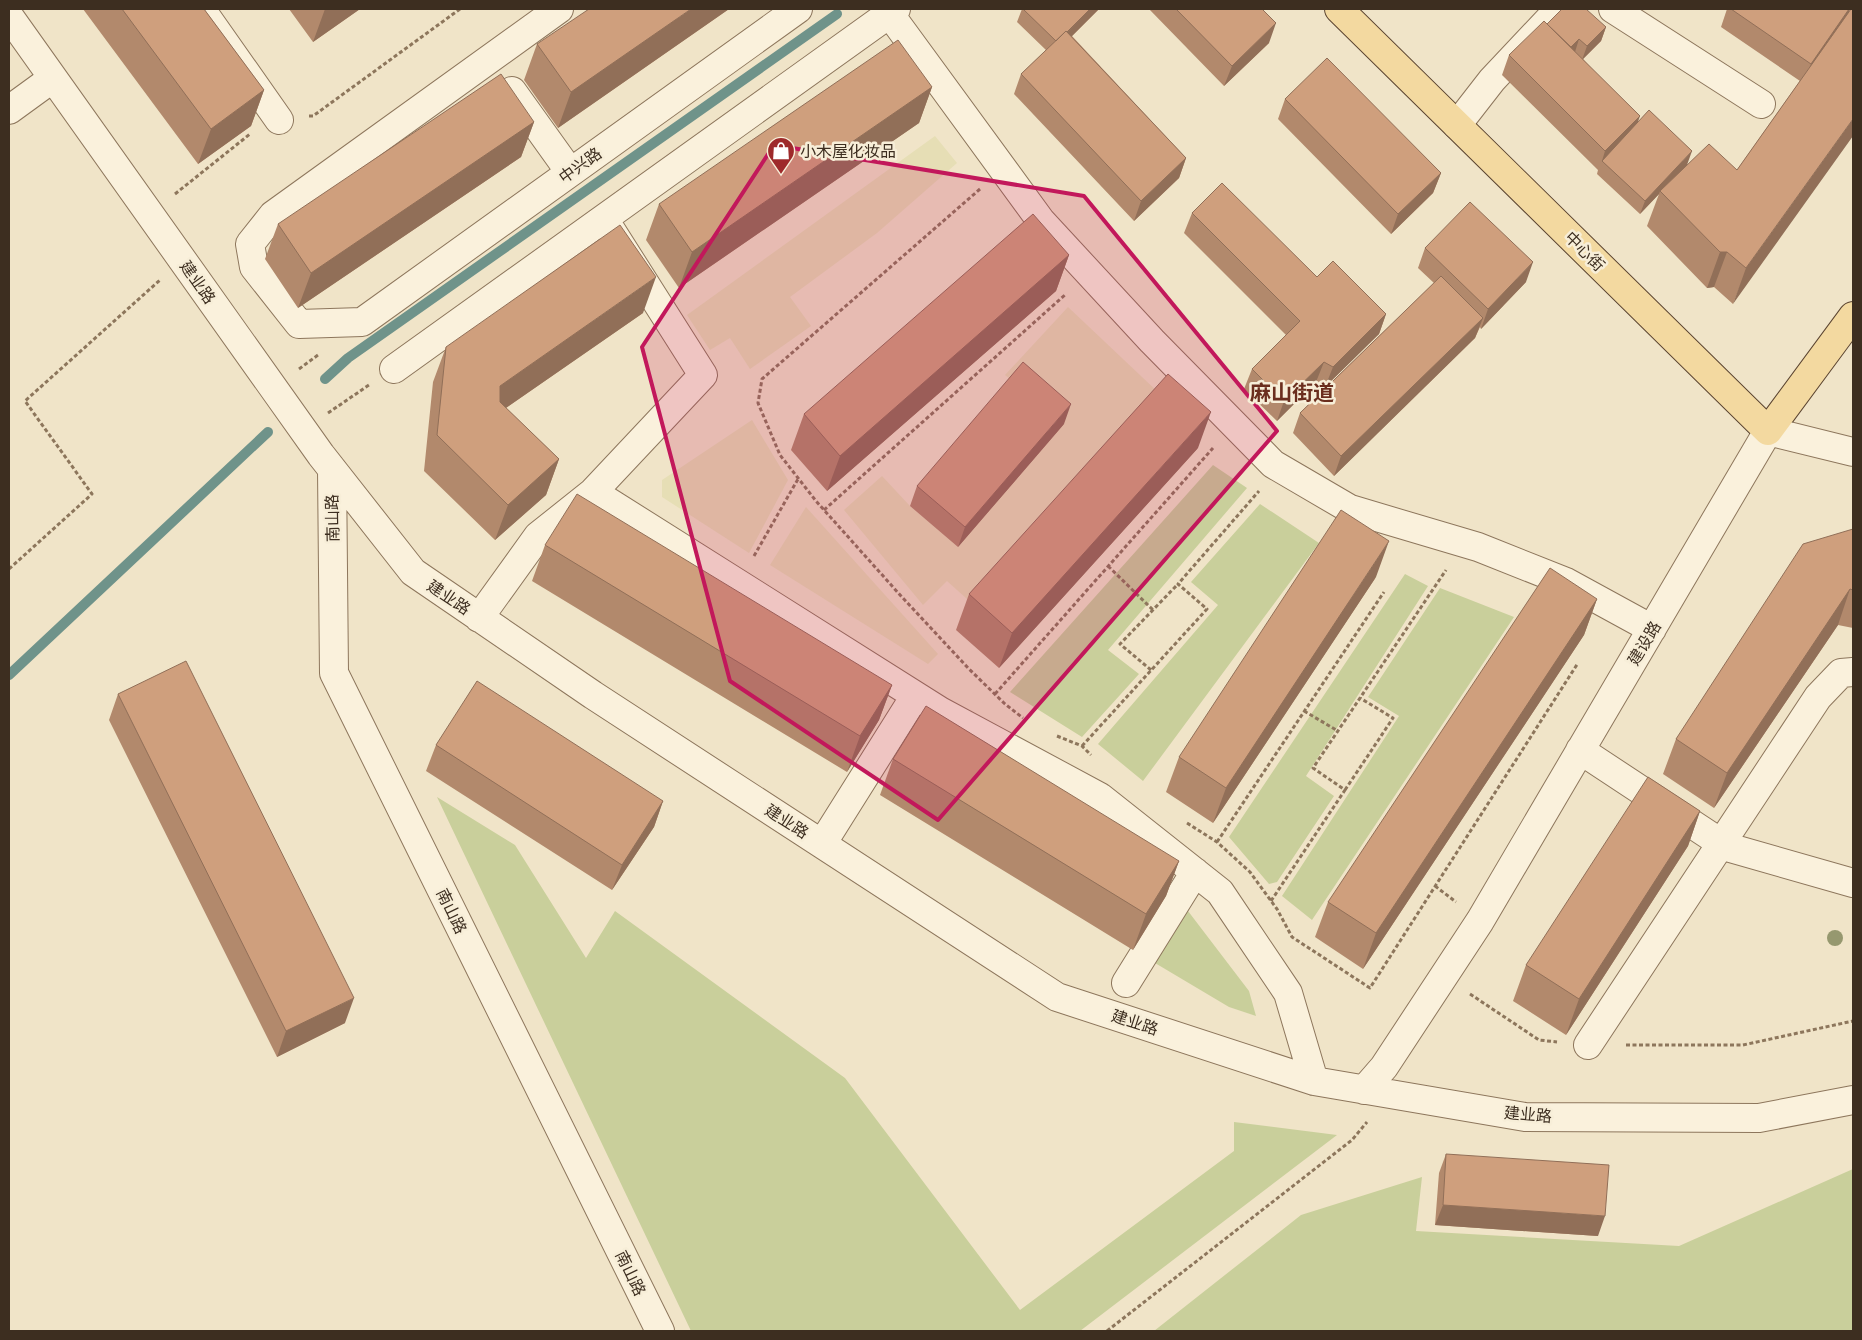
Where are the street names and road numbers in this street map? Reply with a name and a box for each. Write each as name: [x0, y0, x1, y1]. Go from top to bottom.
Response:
street label: 中兴路: [554, 142, 606, 188]
street label: 中心街: [1560, 226, 1610, 276]
street label: 建业路: [175, 256, 221, 308]
street label: 南山路: [321, 494, 343, 542]
street label: 建业路: [423, 574, 475, 620]
street label: 建设路: [1622, 617, 1666, 669]
street label: 建业路: [761, 799, 813, 843]
street label: 南山路: [432, 885, 472, 937]
street label: 建业路: [1109, 1004, 1161, 1040]
street label: 建业路: [1503, 1101, 1553, 1127]
street label: 南山路: [611, 1247, 651, 1299]

